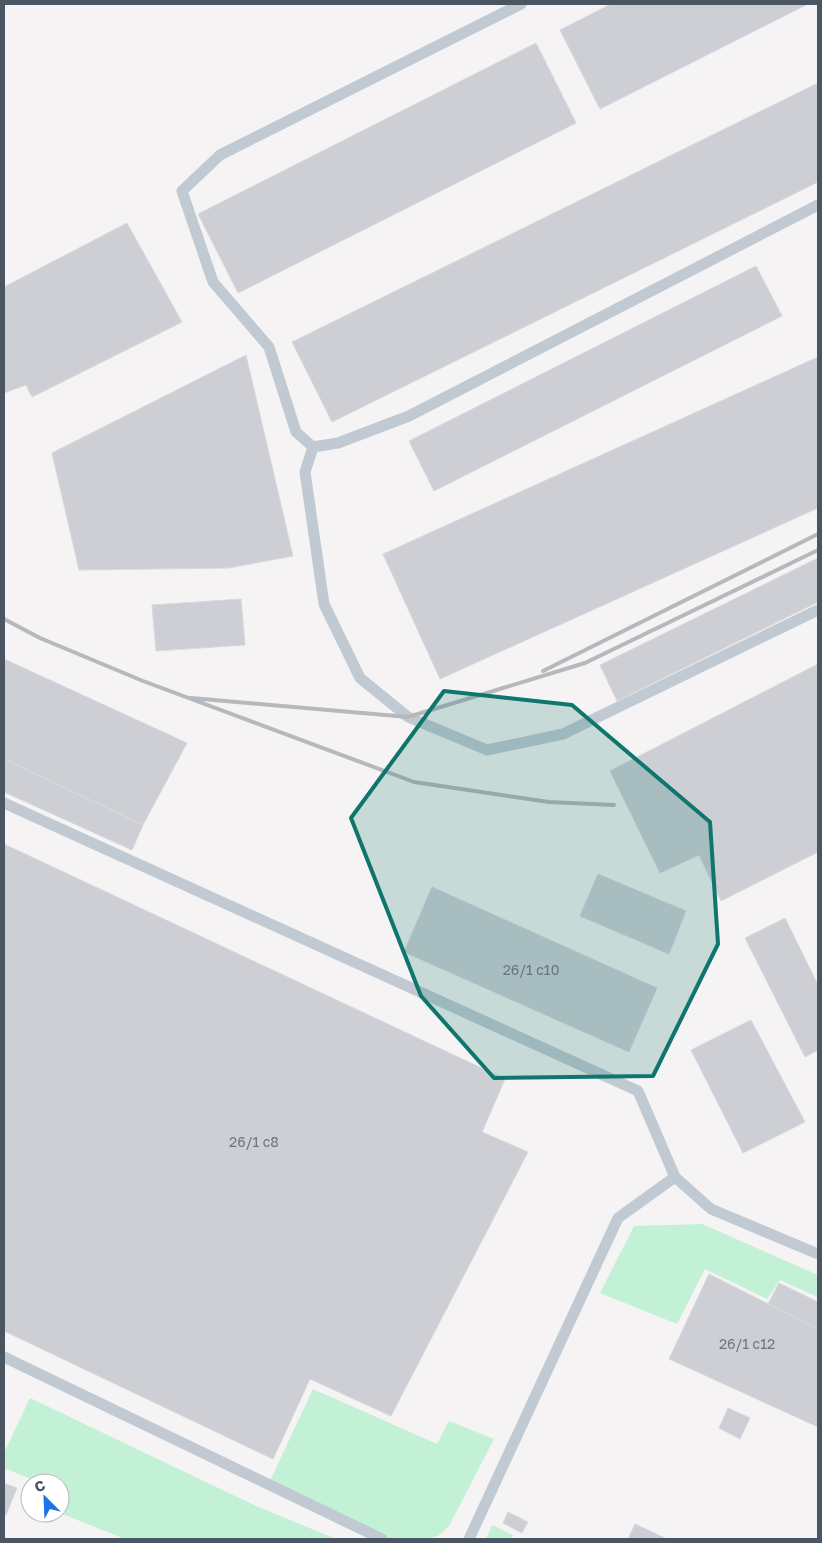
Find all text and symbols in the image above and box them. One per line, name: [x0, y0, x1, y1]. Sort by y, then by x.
house number: 26/1 с10: [503, 961, 559, 978]
house number: 26/1 с8: [229, 1133, 279, 1150]
house number: 26/1 с12: [719, 1335, 775, 1352]
north arrow: [20, 1473, 70, 1523]
text: С: [32, 1476, 48, 1495]

